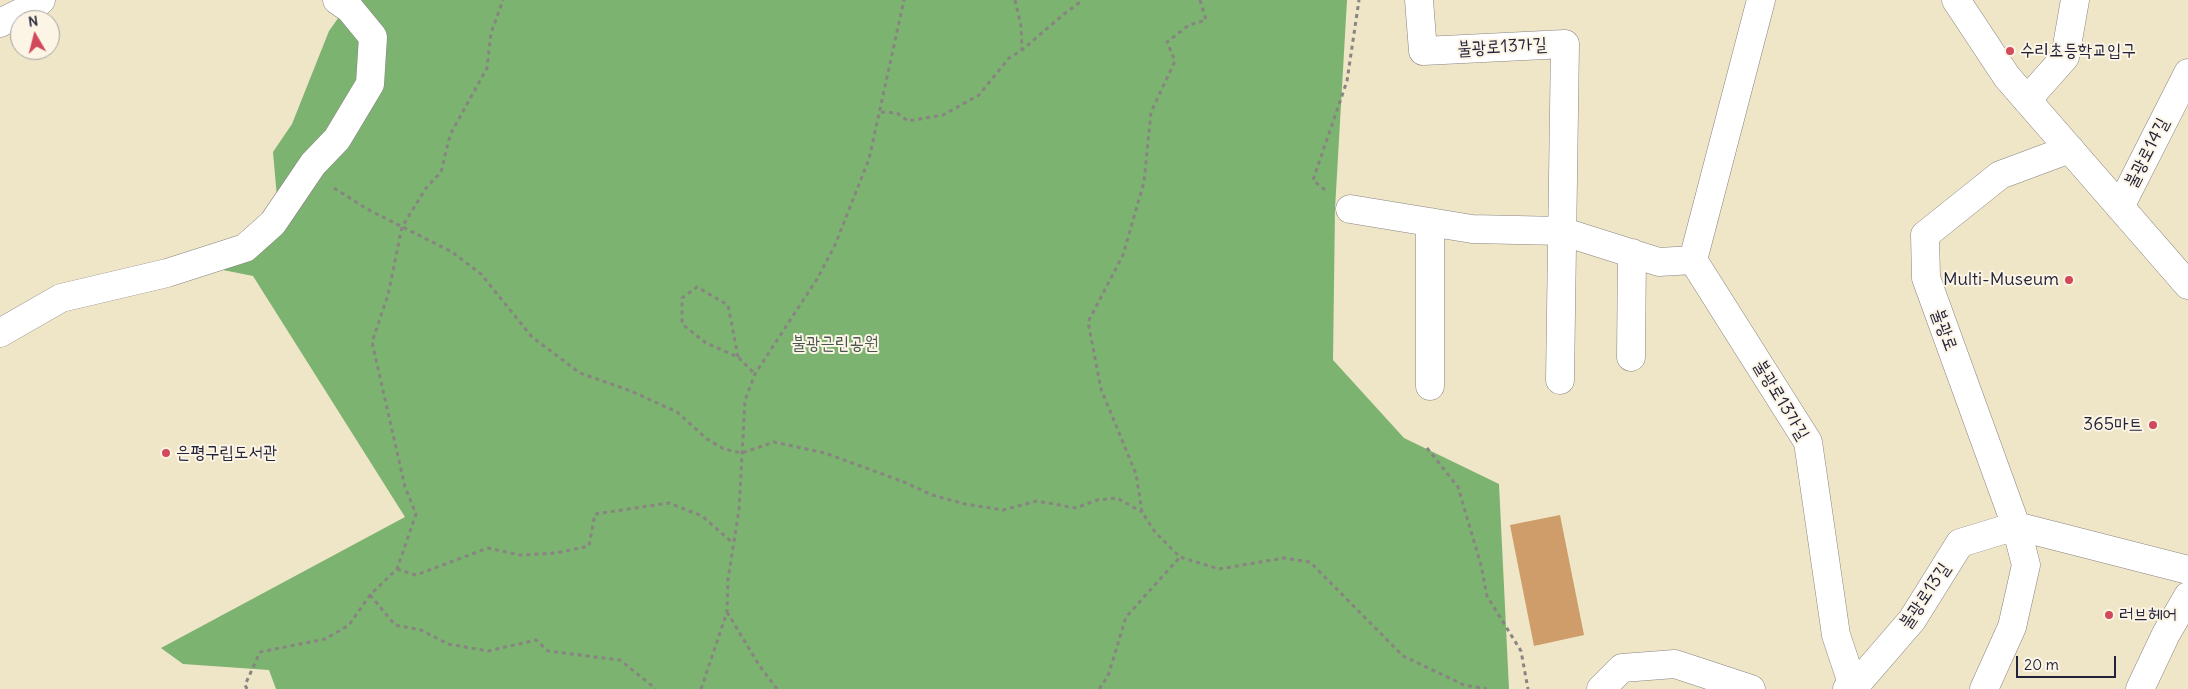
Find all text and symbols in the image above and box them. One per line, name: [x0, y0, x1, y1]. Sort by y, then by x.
north arrow: [10, 10, 60, 60]
text: N: [27, 12, 39, 31]
street label: 불광로13가길: [1457, 34, 1547, 60]
place label: 수리초등학교입구: [2020, 40, 2136, 62]
marker: 수리초등학교입구: [2004, 45, 2016, 57]
street label: 불광로14길: [2120, 114, 2174, 192]
place label: Multi-Museum: [1943, 269, 2059, 291]
marker: Multi-Museum: [2063, 274, 2075, 286]
street label: 불광로: [1926, 306, 1962, 354]
park label: 불광근린공원: [792, 333, 878, 355]
street label: 불광로13가길: [1749, 356, 1813, 444]
place label: 365마트: [2083, 414, 2143, 436]
marker: 365마트: [2147, 419, 2159, 431]
place label: 은평구립도서관: [176, 442, 277, 464]
marker: 은평구립도서관: [160, 447, 172, 459]
street label: 불광로13길: [1895, 559, 1955, 633]
place label: 러브헤어: [2119, 604, 2177, 626]
marker: 러브헤어: [2103, 609, 2115, 621]
scale bar: [2018, 646, 2118, 678]
text: 20 m: [2024, 655, 2059, 674]

